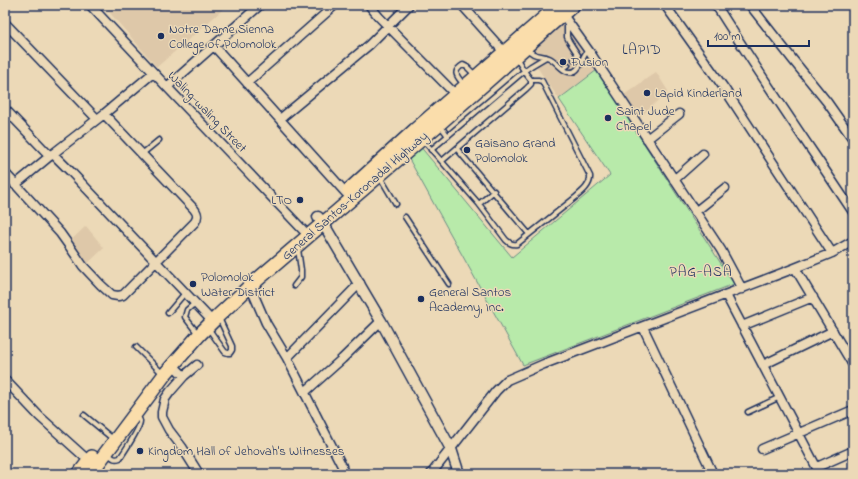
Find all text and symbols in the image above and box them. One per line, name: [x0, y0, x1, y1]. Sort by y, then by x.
place label: Notre Dame Sienna College of Polomolok: [169, 20, 277, 55]
scale bar: [708, 22, 809, 48]
text: 100 m: [714, 28, 741, 46]
marker: Notre Dame Sienna College of Polomolok: [156, 31, 166, 41]
district label: LAPID: [622, 40, 662, 61]
place label: Fusion: [570, 53, 608, 72]
marker: Fusion: [558, 57, 568, 67]
street label: Waling-waling Street: [162, 67, 251, 158]
place label: Lapid Kinderland: [655, 84, 743, 103]
marker: Lapid Kinderland: [642, 88, 652, 98]
place label: Saint Jude Chapel: [616, 102, 675, 136]
marker: Saint Jude Chapel: [603, 113, 613, 123]
street label: General Santos-Koronadal Highway: [278, 127, 433, 266]
place label: Gaisano Grand Polomolok: [475, 134, 556, 168]
marker: Gaisano Grand Polomolok: [462, 145, 472, 155]
place label: LTO: [271, 191, 292, 210]
marker: LTO: [295, 195, 305, 205]
district label: PAG-ASA: [669, 262, 733, 283]
place label: Polomolok Water District: [201, 268, 276, 302]
marker: Polomolok Water District: [188, 279, 198, 289]
place label: General Santos Academy, Inc.: [429, 283, 512, 318]
marker: General Santos Academy, Inc.: [416, 294, 426, 304]
place label: Kingdom Hall of Jehovah's Witnesses: [148, 442, 345, 462]
marker: Kingdom Hall of Jehovah's Witnesses: [135, 446, 145, 456]

